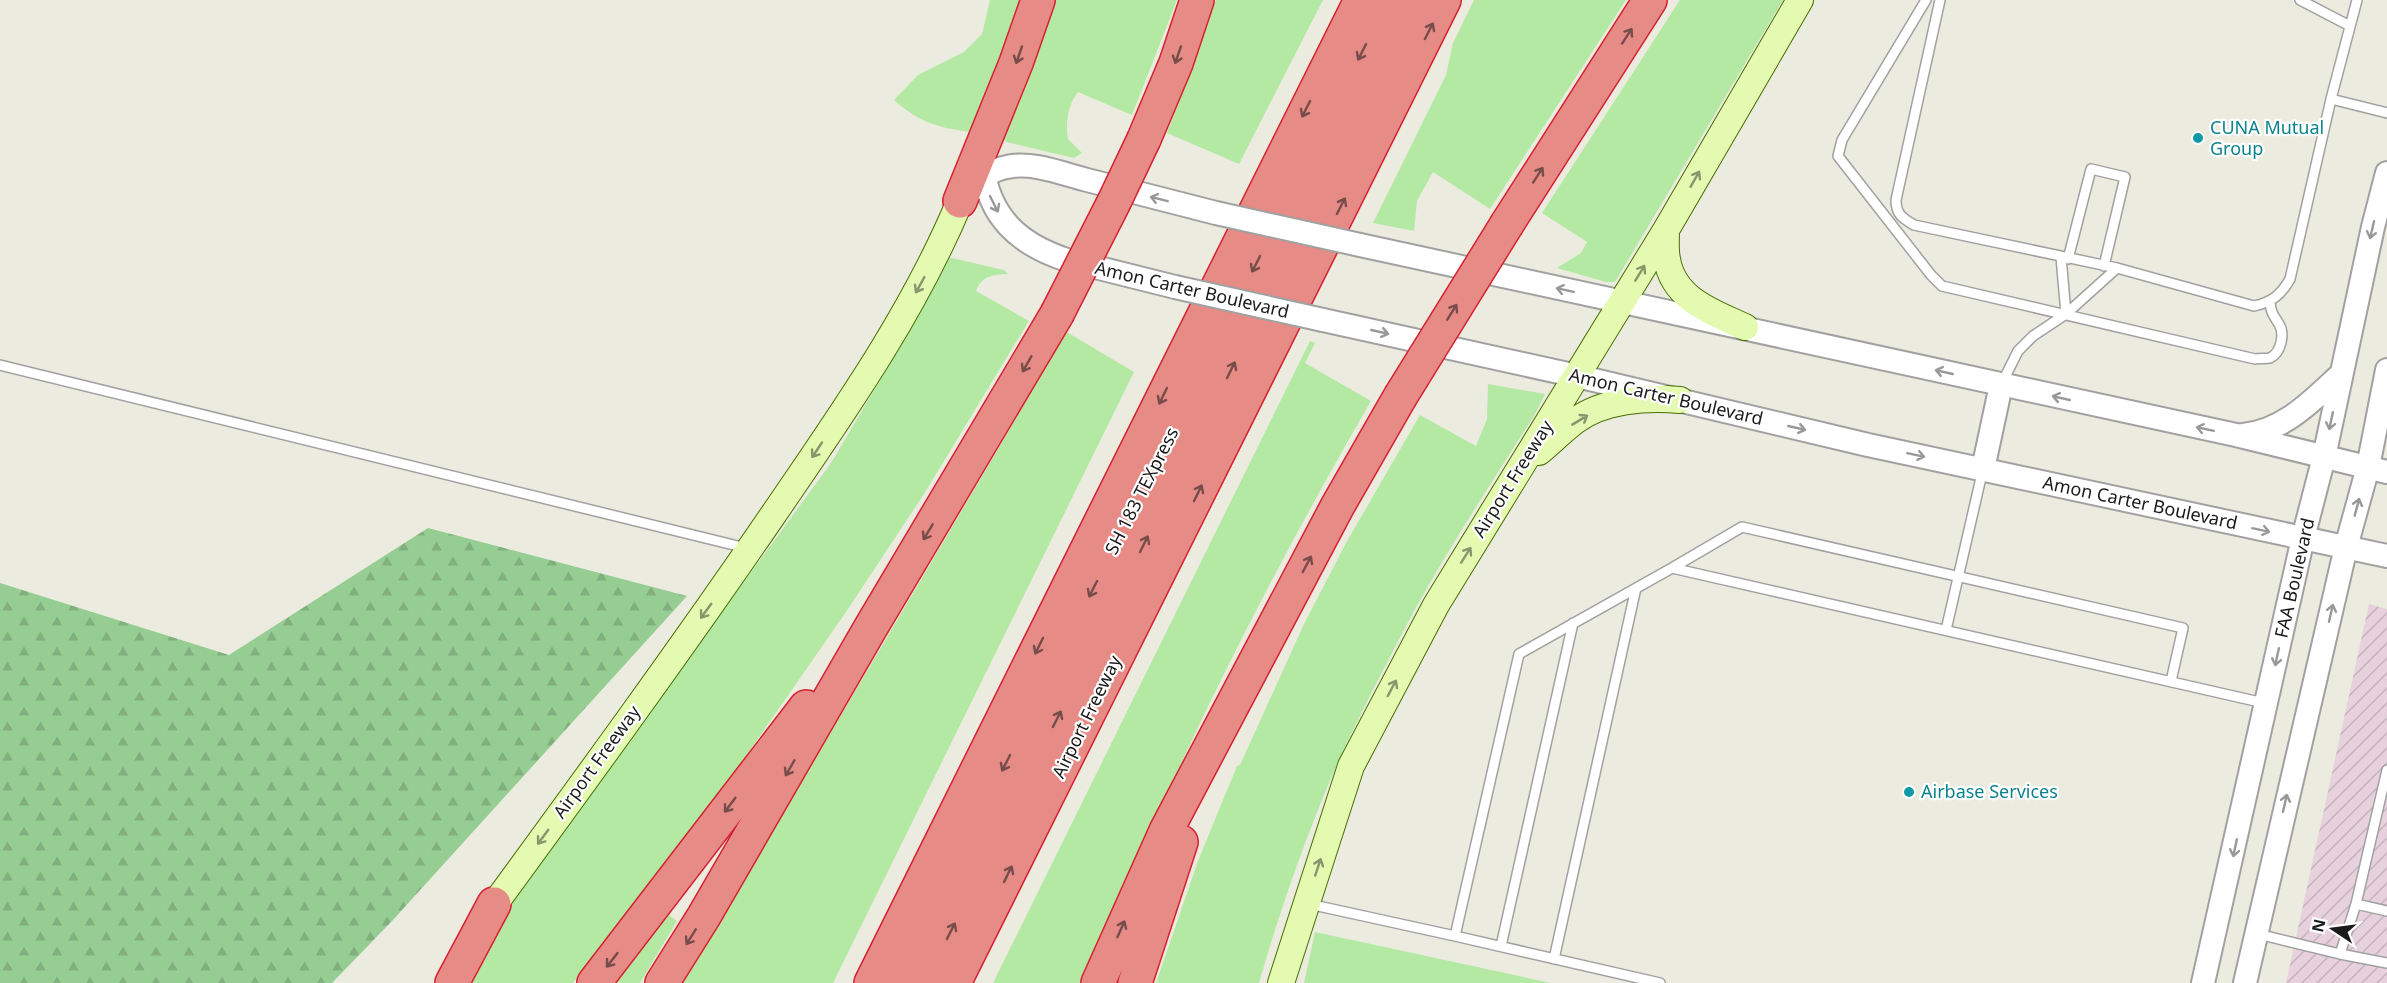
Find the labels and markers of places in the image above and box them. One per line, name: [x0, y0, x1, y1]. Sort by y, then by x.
place label: CUNA Mutual Group: [2210, 115, 2324, 160]
marker: CUNA Mutual Group: [2191, 131, 2205, 145]
place label: Airbase Services: [1921, 779, 2058, 803]
marker: Airbase Services: [1902, 785, 1916, 799]

